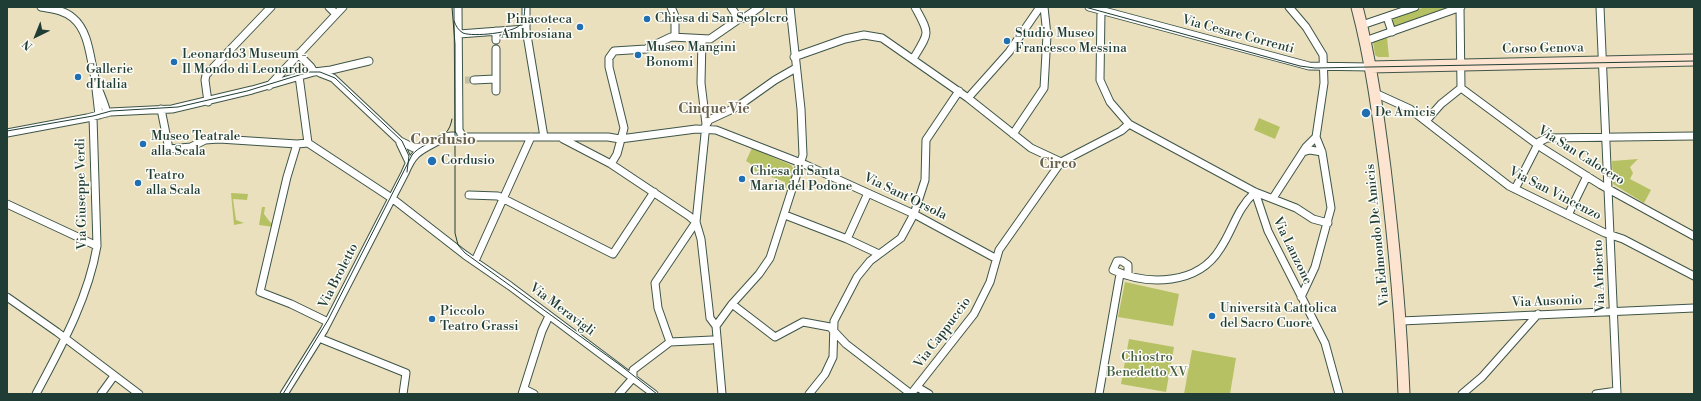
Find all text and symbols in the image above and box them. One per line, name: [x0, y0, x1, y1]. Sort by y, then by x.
place label: Chiesa di San Sepolcro: [655, 11, 788, 27]
place label: Pinacoteca Ambrosiana: [501, 12, 572, 43]
street label: Via Cesare Correnti: [1180, 13, 1296, 57]
marker: Chiesa di San Sepolcro: [642, 14, 652, 24]
north arrow: [16, 16, 56, 56]
marker: Pinacoteca Ambrosiana: [575, 22, 585, 32]
place label: Studio Museo Francesco Messina: [1015, 26, 1127, 57]
marker: Studio Museo Francesco Messina: [1002, 36, 1012, 46]
text: N: [20, 37, 36, 53]
place label: Museo Mangini Bonomi: [646, 40, 736, 71]
street label: Corso Genova: [1502, 40, 1584, 58]
place label: Leonardo3 Museum - Il Mondo di Leonardo: [182, 47, 309, 78]
marker: Museo Mangini Bonomi: [633, 50, 643, 60]
marker: Leonardo3 Museum - Il Mondo di Leonardo: [169, 57, 179, 67]
place label: Gallerie d'Italia: [86, 62, 133, 93]
marker: Gallerie d'Italia: [73, 72, 83, 82]
district label: Cinque Vie: [678, 102, 750, 118]
place label: De Amicis: [1375, 105, 1435, 121]
marker: De Amicis: [1360, 107, 1372, 119]
street label: Via San Calocero: [1535, 123, 1627, 189]
place label: Museo Teatrale alla Scala: [151, 129, 240, 160]
district label: Cordusio: [410, 131, 476, 149]
street label: Via Giuseppe Verdi: [73, 138, 91, 250]
marker: Museo Teatrale alla Scala: [138, 139, 148, 149]
place label: Cordusio: [441, 153, 495, 169]
marker: Cordusio: [426, 155, 438, 167]
district label: Circo: [1040, 157, 1076, 173]
street label: Via Edmondo De Amicis: [1363, 163, 1393, 307]
place label: Chiesa di Santa Maria del Podone: [750, 164, 852, 195]
street label: Via San Vincenzo: [1506, 164, 1604, 224]
place label: Teatro alla Scala: [146, 168, 201, 199]
street label: Via Sant'Orsola: [861, 170, 949, 224]
marker: Chiesa di Santa Maria del Podone: [737, 174, 747, 184]
marker: Teatro alla Scala: [133, 178, 143, 188]
street label: Via Lanzone: [1269, 215, 1315, 287]
street label: Via Ariberto: [1591, 239, 1609, 313]
street label: Via Broletto: [316, 241, 362, 311]
street label: Via Meravigli: [526, 280, 598, 340]
street label: Via Ausonio: [1511, 293, 1583, 311]
street label: Via Cappuccio: [911, 294, 975, 372]
place label: Università Cattolica del Sacro Cuore: [1220, 301, 1337, 332]
place label: Piccolo Teatro Grassi: [440, 304, 519, 335]
marker: Università Cattolica del Sacro Cuore: [1207, 311, 1217, 321]
marker: Piccolo Teatro Grassi: [427, 314, 437, 324]
park label: Chiostro Benedetto XV: [1106, 350, 1188, 381]

